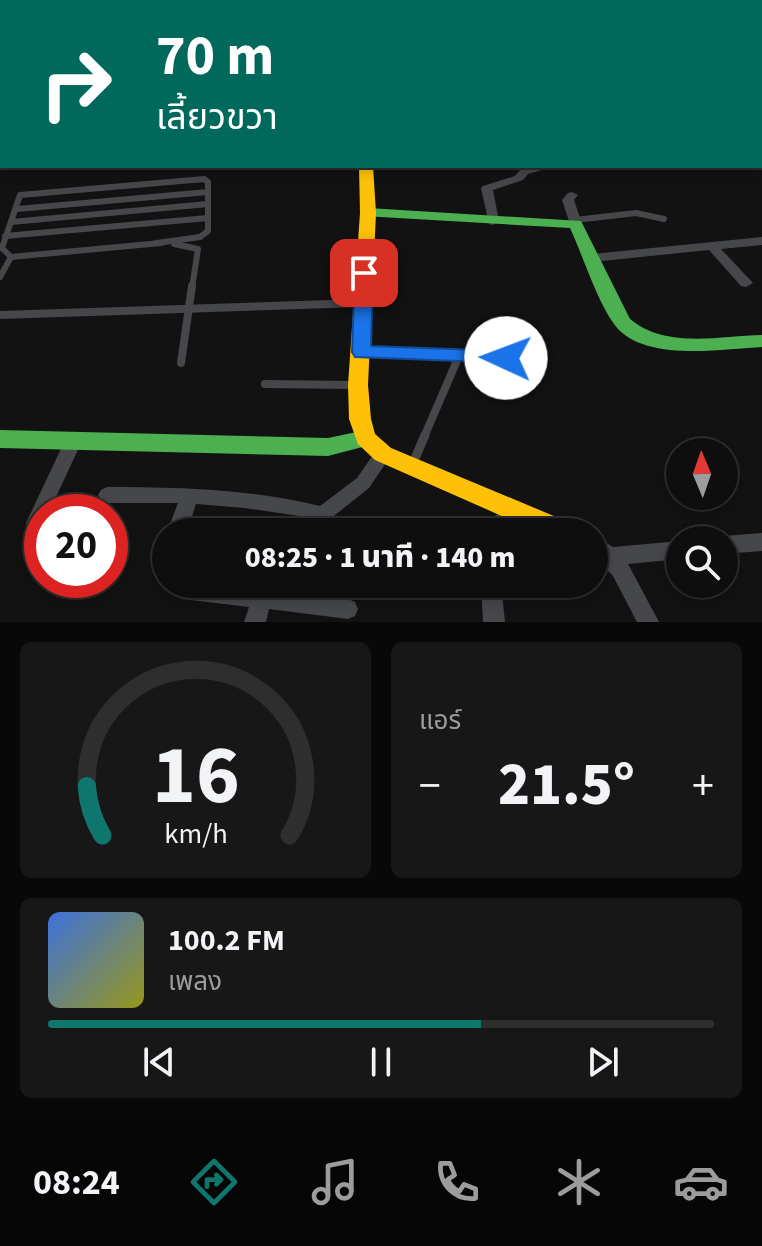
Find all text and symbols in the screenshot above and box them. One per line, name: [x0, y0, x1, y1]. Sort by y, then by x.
text: 70 m: [156, 17, 274, 96]
icon: right: [24, 32, 128, 136]
text: เลี้ยวขวา: [156, 92, 278, 143]
pin: [330, 239, 398, 307]
icon: arrive: [342, 251, 386, 295]
position arrow: [464, 316, 548, 400]
north arrow: [666, 438, 738, 510]
map controls: [666, 438, 738, 598]
speed limit sign: 20: [24, 494, 128, 598]
button: search: [666, 526, 738, 598]
text: 08:25 · 1 นาที · 140 m: [245, 536, 515, 579]
text: แอร์: [419, 702, 461, 739]
text: 16: [152, 717, 239, 835]
text: 21.5°: [498, 743, 635, 828]
text: −: [419, 755, 441, 818]
text: +: [692, 755, 714, 818]
text: km/h: [164, 814, 227, 854]
text: 100.2 FM: [168, 919, 285, 962]
text: เพลง: [168, 963, 222, 1000]
icon: previous: [137, 1040, 181, 1084]
icon: pause: [359, 1040, 403, 1084]
icon: next: [581, 1040, 625, 1084]
icon: directions: [186, 1154, 242, 1210]
icon: music: [307, 1154, 363, 1210]
icon: phone: [429, 1154, 485, 1210]
icon: climate: [551, 1154, 607, 1210]
icon: car: [673, 1154, 729, 1210]
text: 08:24: [33, 1157, 120, 1208]

